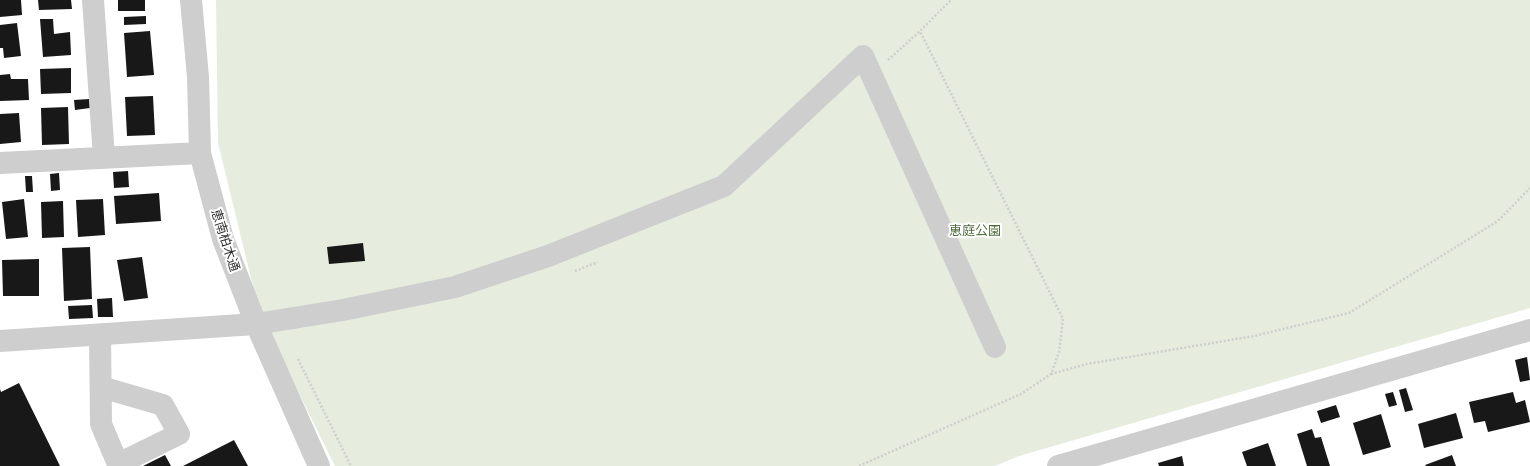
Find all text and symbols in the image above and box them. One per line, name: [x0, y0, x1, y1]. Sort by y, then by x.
street label: 恵南柏木通: [208, 207, 243, 273]
park label: 恵庭公園: [949, 223, 1001, 238]

